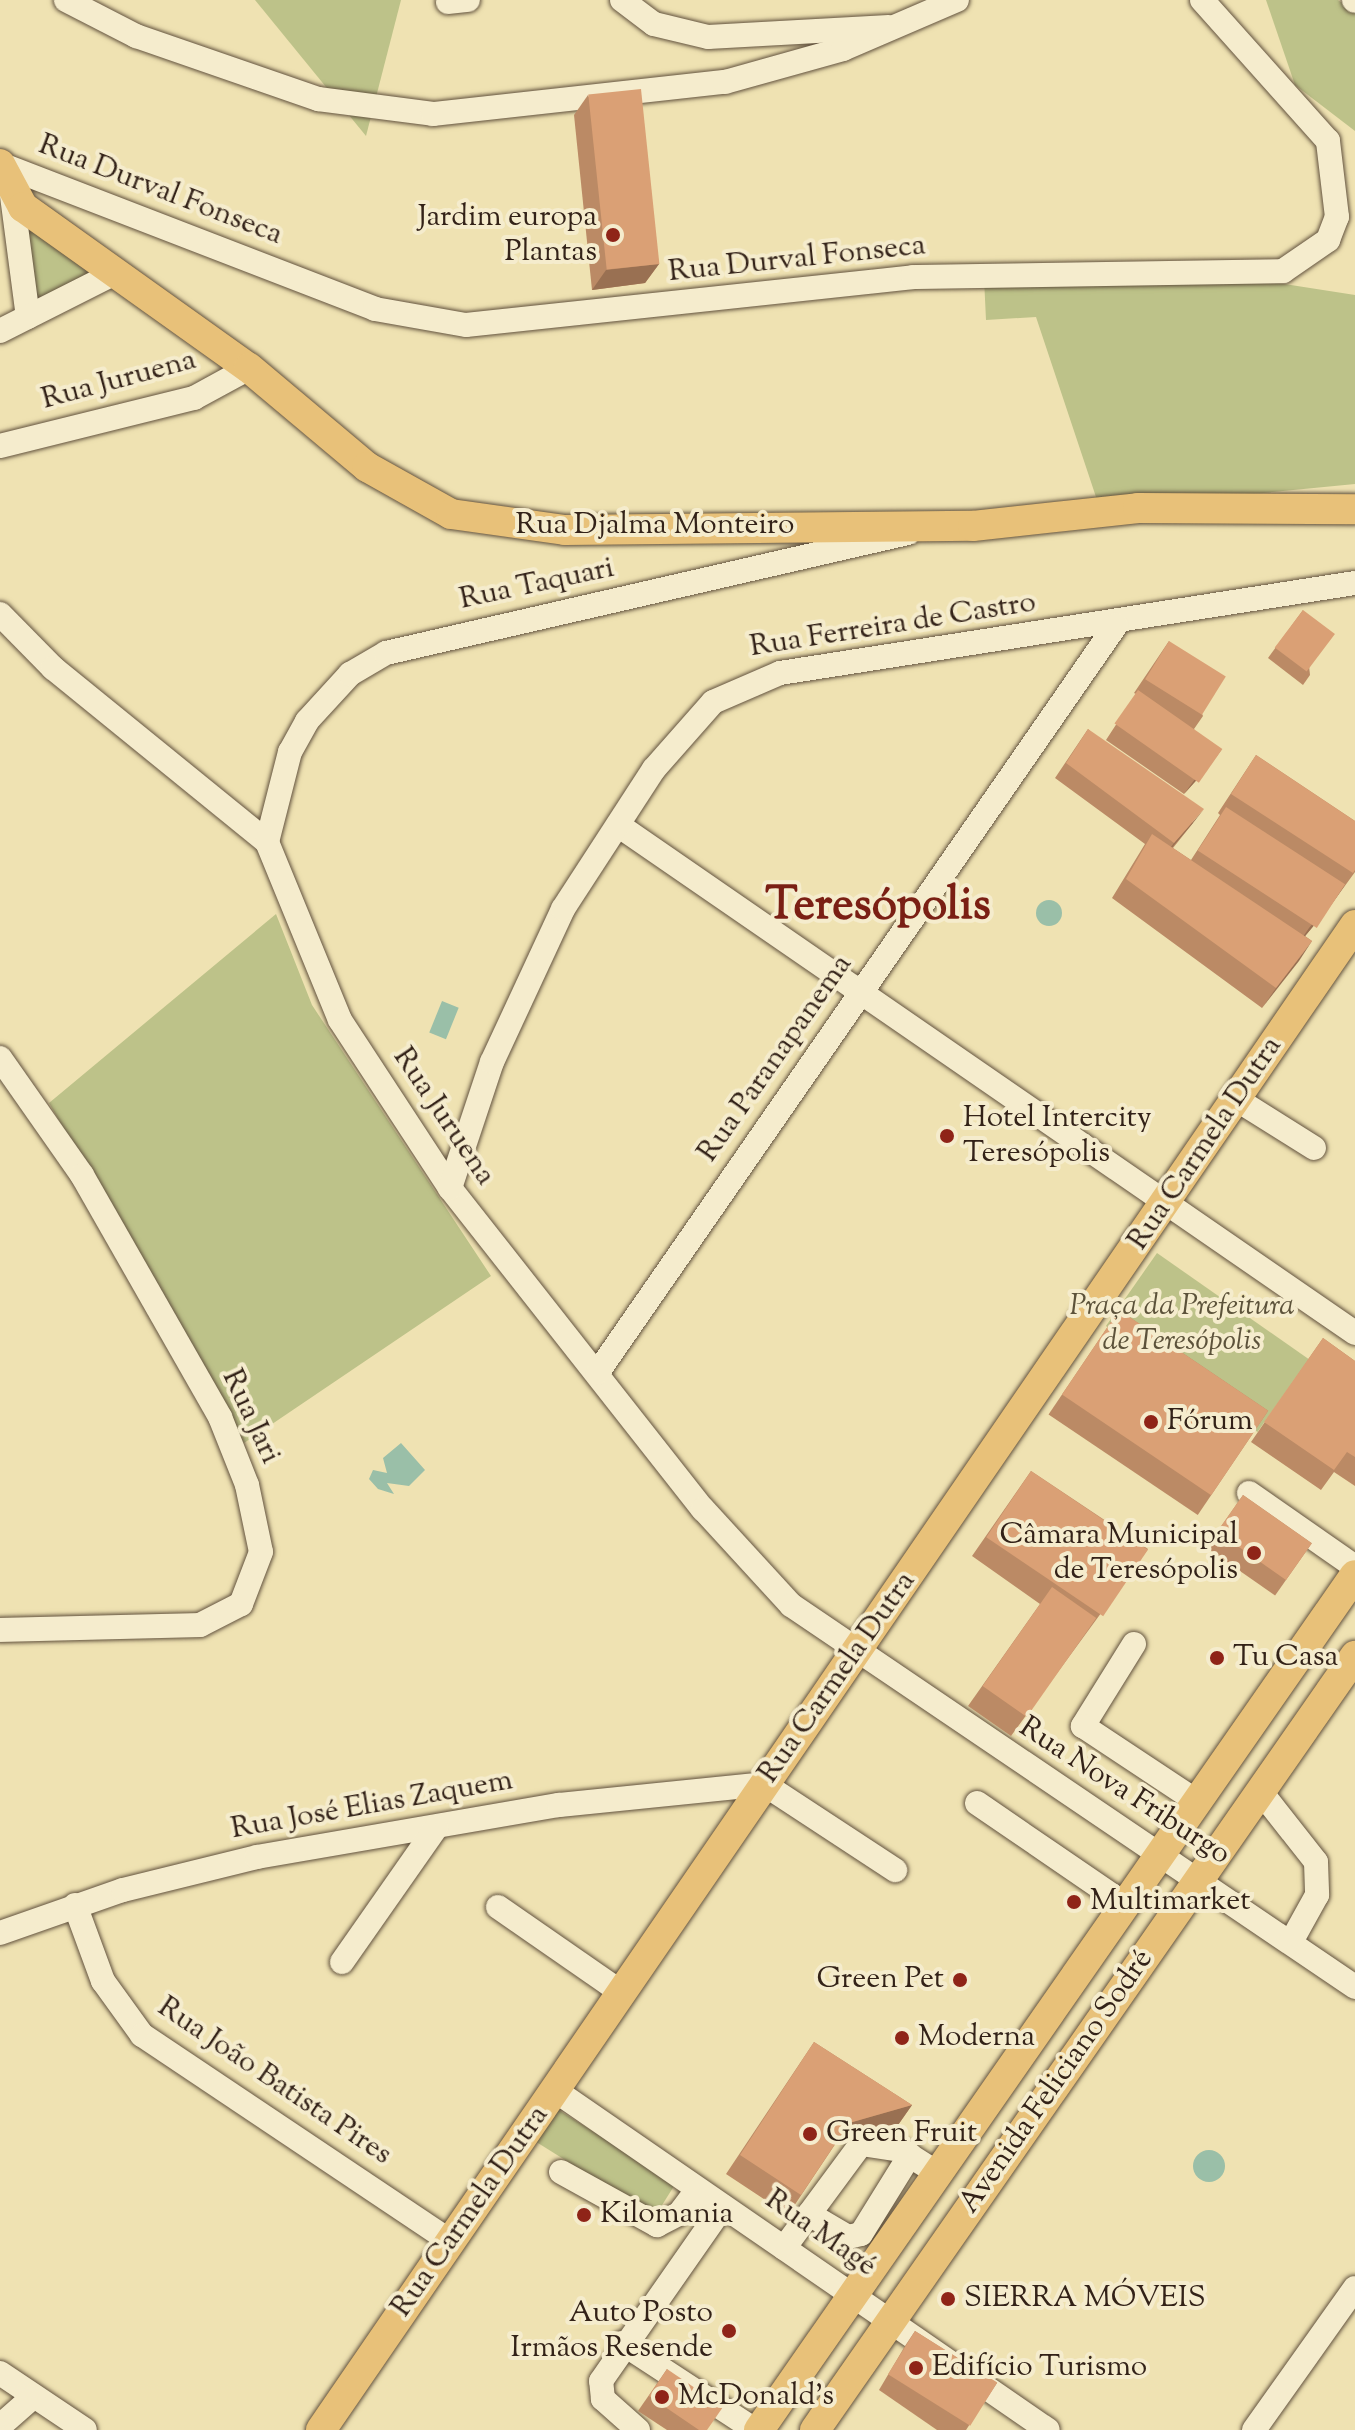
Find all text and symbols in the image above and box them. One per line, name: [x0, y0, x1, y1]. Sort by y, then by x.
street label: Rua Durval Fonseca: [33, 128, 287, 254]
place label: Jardim europa Plantas: [418, 200, 597, 270]
marker: Jardim europa Plantas: [604, 226, 622, 244]
street label: Rua Durval Fonseca: [667, 229, 927, 291]
street label: Rua Juruena: [38, 343, 200, 419]
street label: Rua Djalma Monteiro: [516, 508, 794, 544]
street label: Rua Taquari: [456, 551, 618, 619]
street label: Rua Ferreira de Castro: [747, 586, 1039, 666]
district label: Teresópolis: [765, 879, 991, 935]
street label: Rua Paranapanema: [691, 948, 861, 1170]
street label: Rua Carmela Dutra: [1121, 1030, 1291, 1258]
street label: Rua Juruena: [384, 1041, 502, 1193]
place label: Hotel Intercity Teresópolis: [963, 1101, 1152, 1172]
marker: Hotel Intercity Teresópolis: [938, 1127, 956, 1145]
park label: Praça da Prefeitura de Teresópolis: [1070, 1289, 1294, 1360]
street label: Rua Jari: [213, 1364, 287, 1470]
place label: Fórum: [1167, 1404, 1253, 1440]
marker: Fórum: [1142, 1413, 1160, 1431]
place label: Câmara Municipal de Teresópolis: [999, 1518, 1238, 1588]
marker: Câmara Municipal de Teresópolis: [1245, 1544, 1263, 1562]
street label: Rua Carmela Dutra: [752, 1565, 924, 1791]
place label: Tu Casa: [1233, 1640, 1338, 1676]
marker: Tu Casa: [1208, 1649, 1226, 1667]
street label: Rua Nova Friburgo: [1012, 1710, 1236, 1874]
street label: Rua José Elias Zaquem: [228, 1764, 516, 1848]
place label: Multimarket: [1090, 1884, 1250, 1920]
marker: Multimarket: [1065, 1893, 1083, 1911]
street label: Avenida Feliciano Sodré: [952, 1943, 1162, 2221]
place label: Green Pet: [816, 1962, 944, 1998]
marker: Green Pet: [951, 1971, 969, 1989]
street label: Rua João Batista Pires: [150, 1990, 398, 2174]
place label: Moderna: [918, 2020, 1035, 2056]
marker: Moderna: [893, 2029, 911, 2047]
street label: Rua Carmela Dutra: [385, 2099, 557, 2325]
place label: Green Fruit: [826, 2116, 977, 2152]
marker: Green Fruit: [801, 2125, 819, 2143]
street label: Rua Magé: [757, 2183, 883, 2285]
place label: Kilomania: [600, 2197, 733, 2233]
marker: Kilomania: [575, 2206, 593, 2224]
place label: SIERRA MÓVEIS: [964, 2281, 1206, 2317]
marker: SIERRA MÓVEIS: [939, 2290, 957, 2308]
place label: Auto Posto Irmãos Resende: [511, 2296, 713, 2366]
marker: Auto Posto Irmãos Resende: [720, 2322, 738, 2340]
place label: Edifício Turismo: [932, 2350, 1147, 2386]
marker: Edifício Turismo: [907, 2359, 925, 2377]
place label: McDonald's: [678, 2379, 834, 2415]
marker: McDonald's: [653, 2388, 671, 2406]

